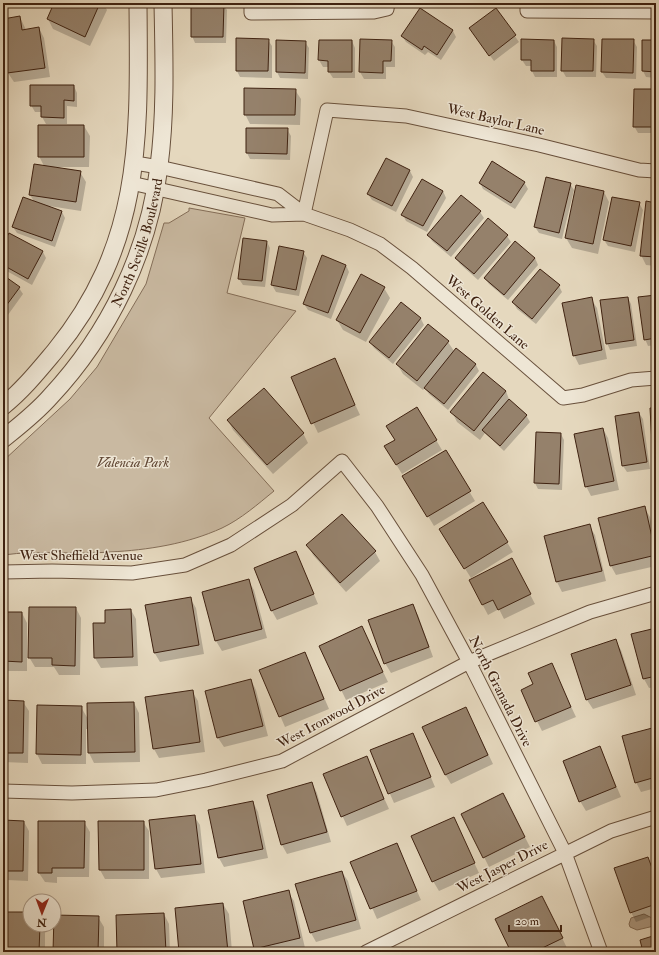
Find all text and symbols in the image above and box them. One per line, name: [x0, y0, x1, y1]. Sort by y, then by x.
street label: West Baylor Lane: [444, 100, 546, 140]
street label: North Seville Boulevard: [108, 177, 166, 310]
street label: West Golden Lane: [442, 271, 533, 353]
park label: Valencia Park: [97, 454, 170, 471]
street label: West Sheffield Avenue: [18, 547, 143, 564]
street label: North Granada Drive: [465, 633, 536, 750]
street label: West Ironwood Drive: [274, 681, 388, 753]
street label: West Jasper Drive: [453, 836, 551, 898]
north arrow: [22, 893, 62, 933]
scale bar: [509, 907, 561, 933]
text: 20 m: [515, 914, 540, 929]
text: N: [36, 916, 48, 929]

